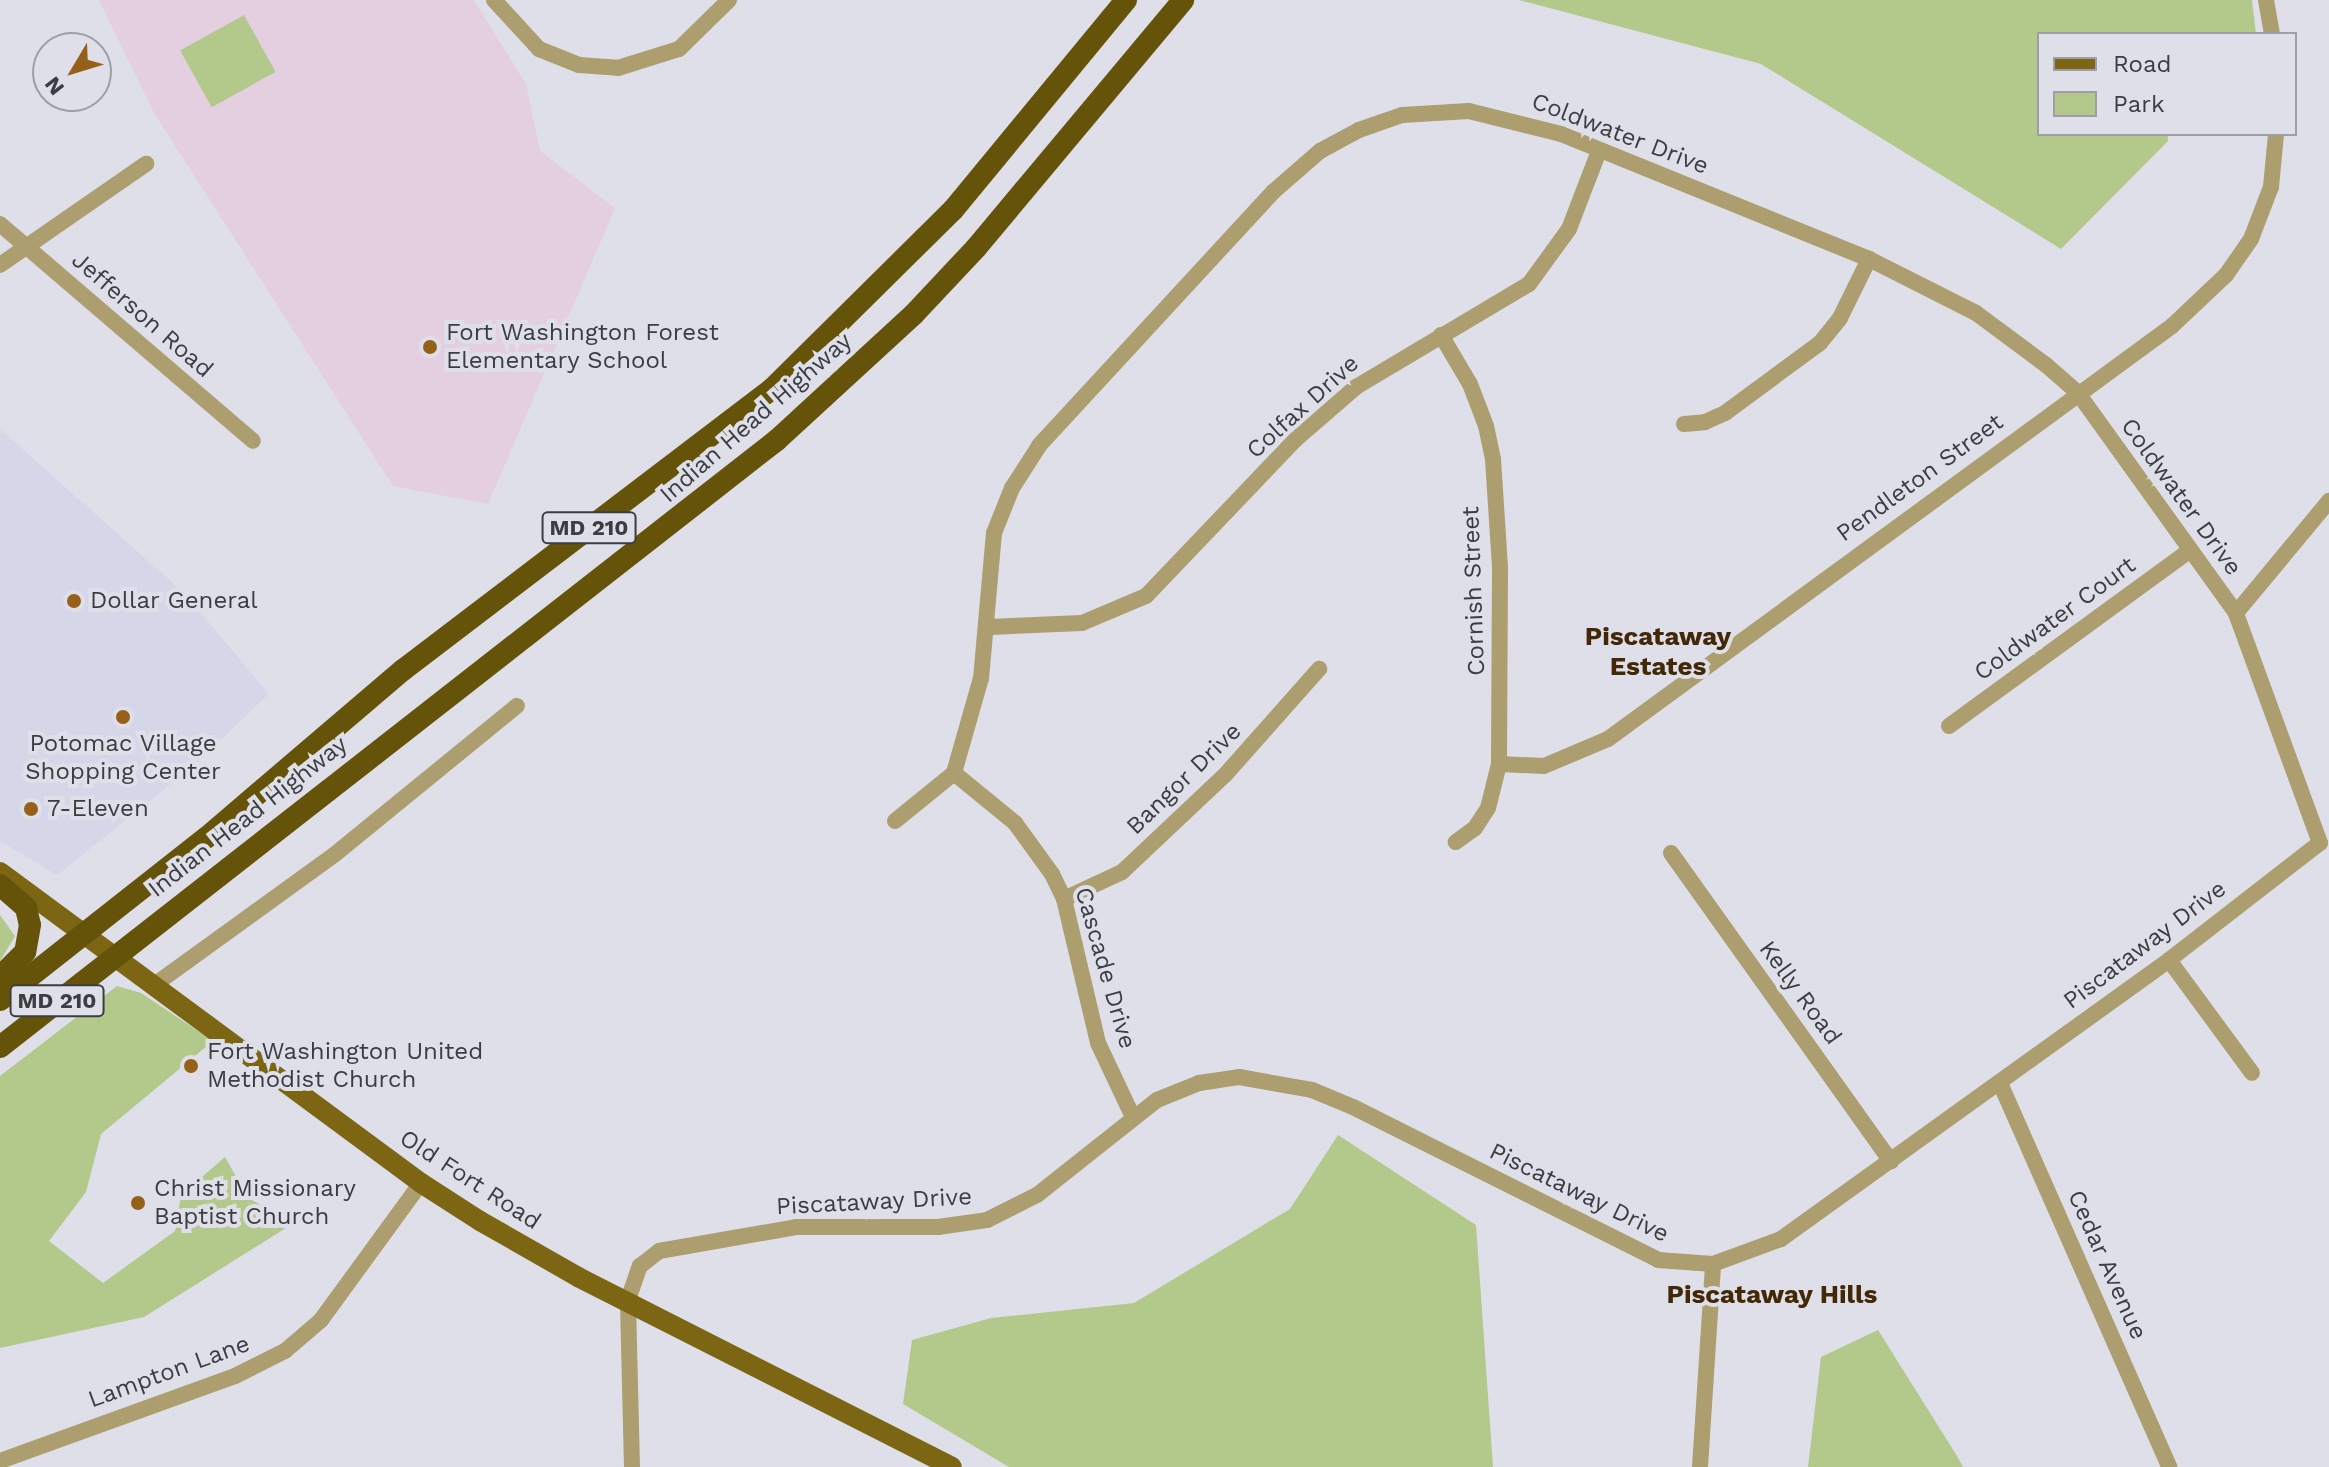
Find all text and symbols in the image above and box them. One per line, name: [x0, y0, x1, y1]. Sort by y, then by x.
north arrow: [32, 32, 112, 112]
legend: [2037, 32, 2297, 136]
text: Road: [2113, 50, 2172, 78]
text: N: [39, 72, 69, 100]
street label: Coldwater Drive: [1527, 87, 1713, 181]
text: Park: [2113, 90, 2165, 118]
street label: Jefferson Road: [66, 246, 218, 384]
place label: Fort Washington Forest Elementary School: [446, 319, 719, 375]
street label: Indian Head Highway: [654, 327, 858, 509]
marker: Fort Washington Forest Elementary School: [421, 338, 439, 356]
street label: Colfax Drive: [1241, 349, 1365, 465]
street label: Pendleton Street: [1831, 408, 2009, 548]
street label: Coldwater Drive: [2114, 413, 2248, 581]
street label: Cornish Street: [1457, 506, 1491, 676]
road number: MD 210: [541, 510, 637, 546]
street label: Coldwater Court: [1969, 551, 2141, 687]
place label: Dollar General: [90, 587, 258, 615]
marker: Dollar General: [65, 592, 83, 610]
district label: Piscataway Estates: [1585, 621, 1731, 682]
marker: Potomac Village Shopping Center: [114, 708, 132, 726]
street label: Bangor Drive: [1120, 717, 1248, 841]
place label: Potomac Village Shopping Center: [25, 730, 221, 786]
street label: Indian Head Highway: [143, 730, 353, 904]
place label: 7-Eleven: [47, 795, 149, 823]
marker: 7-Eleven: [22, 800, 40, 818]
street label: Piscataway Drive: [2058, 874, 2232, 1016]
street label: Cascade Drive: [1068, 884, 1142, 1052]
street label: Kelly Road: [1753, 935, 1847, 1051]
road number: MD 210: [9, 983, 105, 1019]
place label: Fort Washington United Methodist Church: [207, 1038, 484, 1094]
marker: Fort Washington United Methodist Church: [182, 1057, 200, 1075]
street label: Old Fort Road: [394, 1124, 546, 1236]
street label: Piscataway Drive: [1484, 1137, 1674, 1249]
place label: Christ Missionary Baptist Church: [154, 1175, 356, 1231]
street label: Piscataway Drive: [775, 1182, 973, 1222]
street label: Cedar Avenue: [2061, 1185, 2153, 1345]
marker: Christ Missionary Baptist Church: [129, 1194, 147, 1212]
district label: Piscataway Hills: [1666, 1279, 1878, 1311]
street label: Lampton Lane: [84, 1329, 254, 1415]

